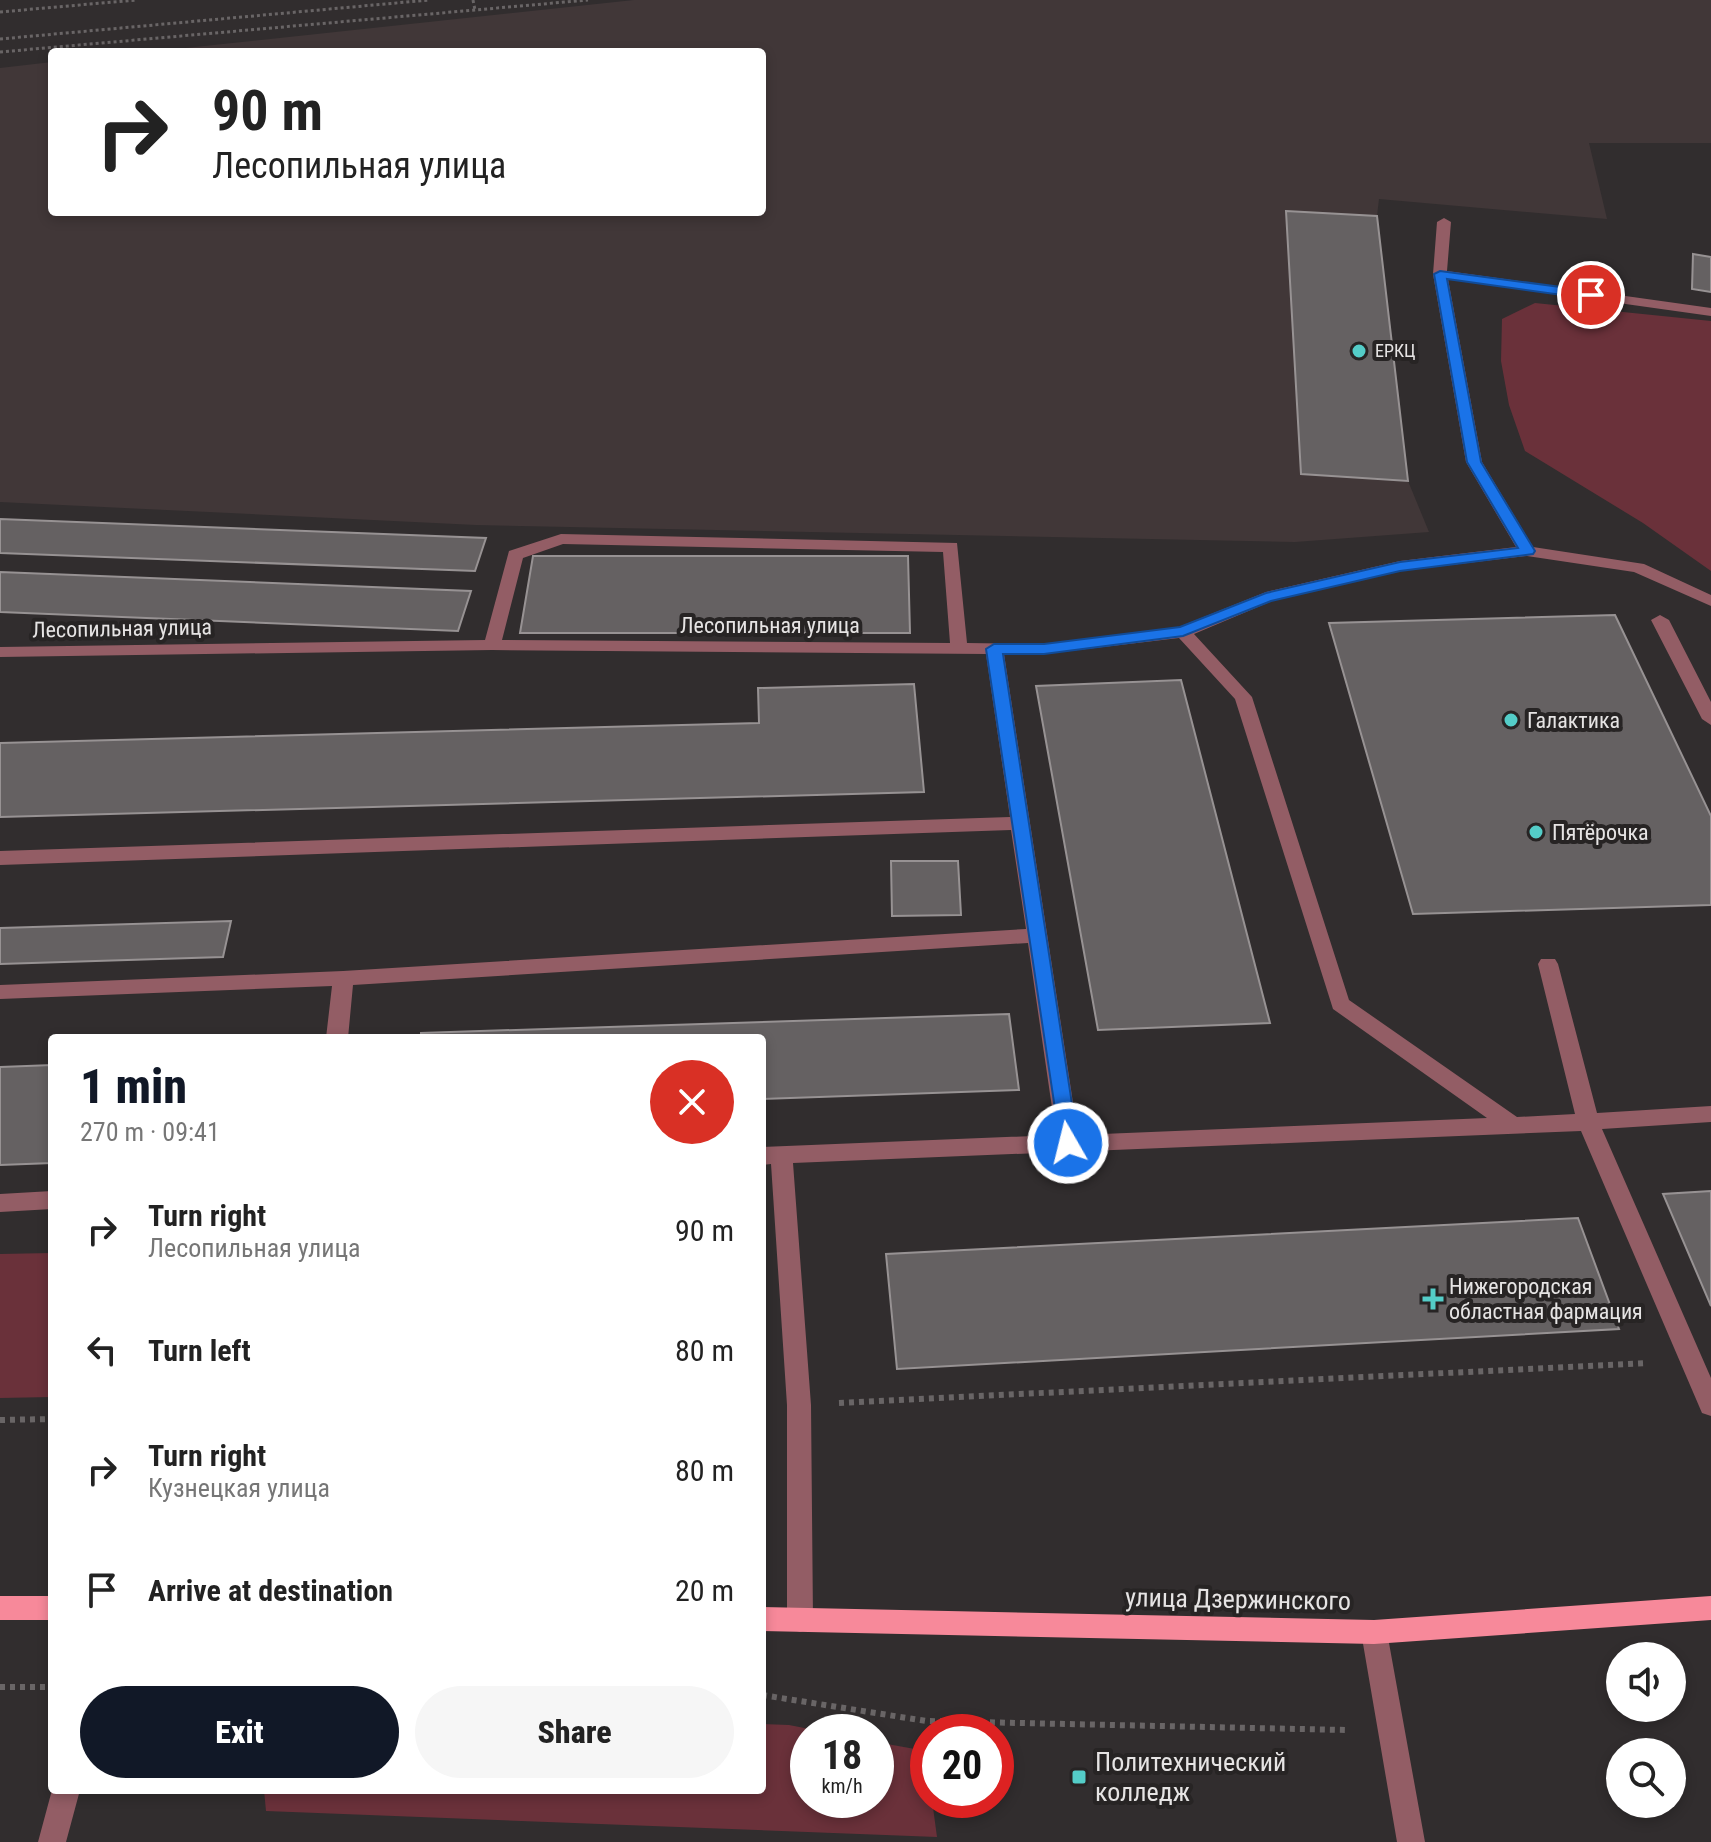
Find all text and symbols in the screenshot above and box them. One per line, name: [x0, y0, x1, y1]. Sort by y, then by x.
text: 90 m: [212, 78, 323, 144]
icon: right: [80, 80, 184, 184]
text: Лесопильная улица: [212, 145, 506, 187]
pin: [1557, 261, 1625, 329]
icon: arrive: [1569, 273, 1613, 317]
place label: ЕРКЦ: [1375, 340, 1416, 361]
marker: ЕРКЦ: [1350, 342, 1368, 360]
street label: Лесопильная улица: [680, 613, 860, 638]
street label: Лесопильная улица: [32, 614, 212, 643]
place label: Галактика: [1527, 708, 1620, 733]
marker: Галактика: [1502, 711, 1520, 729]
place label: Пятёрочка: [1552, 820, 1649, 845]
marker: Пятёрочка: [1527, 823, 1545, 841]
text: 1 min: [80, 1058, 187, 1115]
button: close: [650, 1060, 734, 1144]
position arrow: [1026, 1101, 1110, 1185]
text: 270 m · 09:41: [80, 1117, 220, 1147]
text: Turn right: [148, 1198, 266, 1233]
icon: right: [80, 1208, 124, 1252]
text: 90 m: [675, 1213, 734, 1248]
text: Лесопильная улица: [148, 1233, 361, 1263]
place label: Нижегородская областная фармация: [1449, 1274, 1643, 1324]
marker: Нижегородская областная фармация: [1424, 1290, 1442, 1308]
icon: left: [80, 1328, 124, 1372]
text: Turn left: [148, 1333, 251, 1368]
text: 80 m: [675, 1333, 734, 1368]
text: Turn right: [148, 1438, 266, 1473]
icon: right: [80, 1448, 124, 1492]
text: 80 m: [675, 1453, 734, 1488]
text: Кузнецкая улица: [148, 1473, 330, 1503]
icon: arrive: [80, 1568, 124, 1612]
text: Arrive at destination: [148, 1573, 393, 1608]
text: 20 m: [675, 1573, 734, 1608]
street label: улица Дзержинского: [1125, 1582, 1351, 1616]
map controls: [1606, 1642, 1686, 1818]
button: sound: [1606, 1642, 1686, 1722]
button: Exit: [80, 1686, 399, 1778]
button: Share: [415, 1686, 734, 1778]
speed limit sign: 20: [910, 1714, 1014, 1818]
text: 18: [822, 1732, 862, 1779]
button: search: [1606, 1738, 1686, 1818]
place label: Политехнический колледж: [1095, 1747, 1286, 1807]
marker: Политехнический колледж: [1070, 1768, 1088, 1786]
text: km/h: [821, 1774, 863, 1798]

